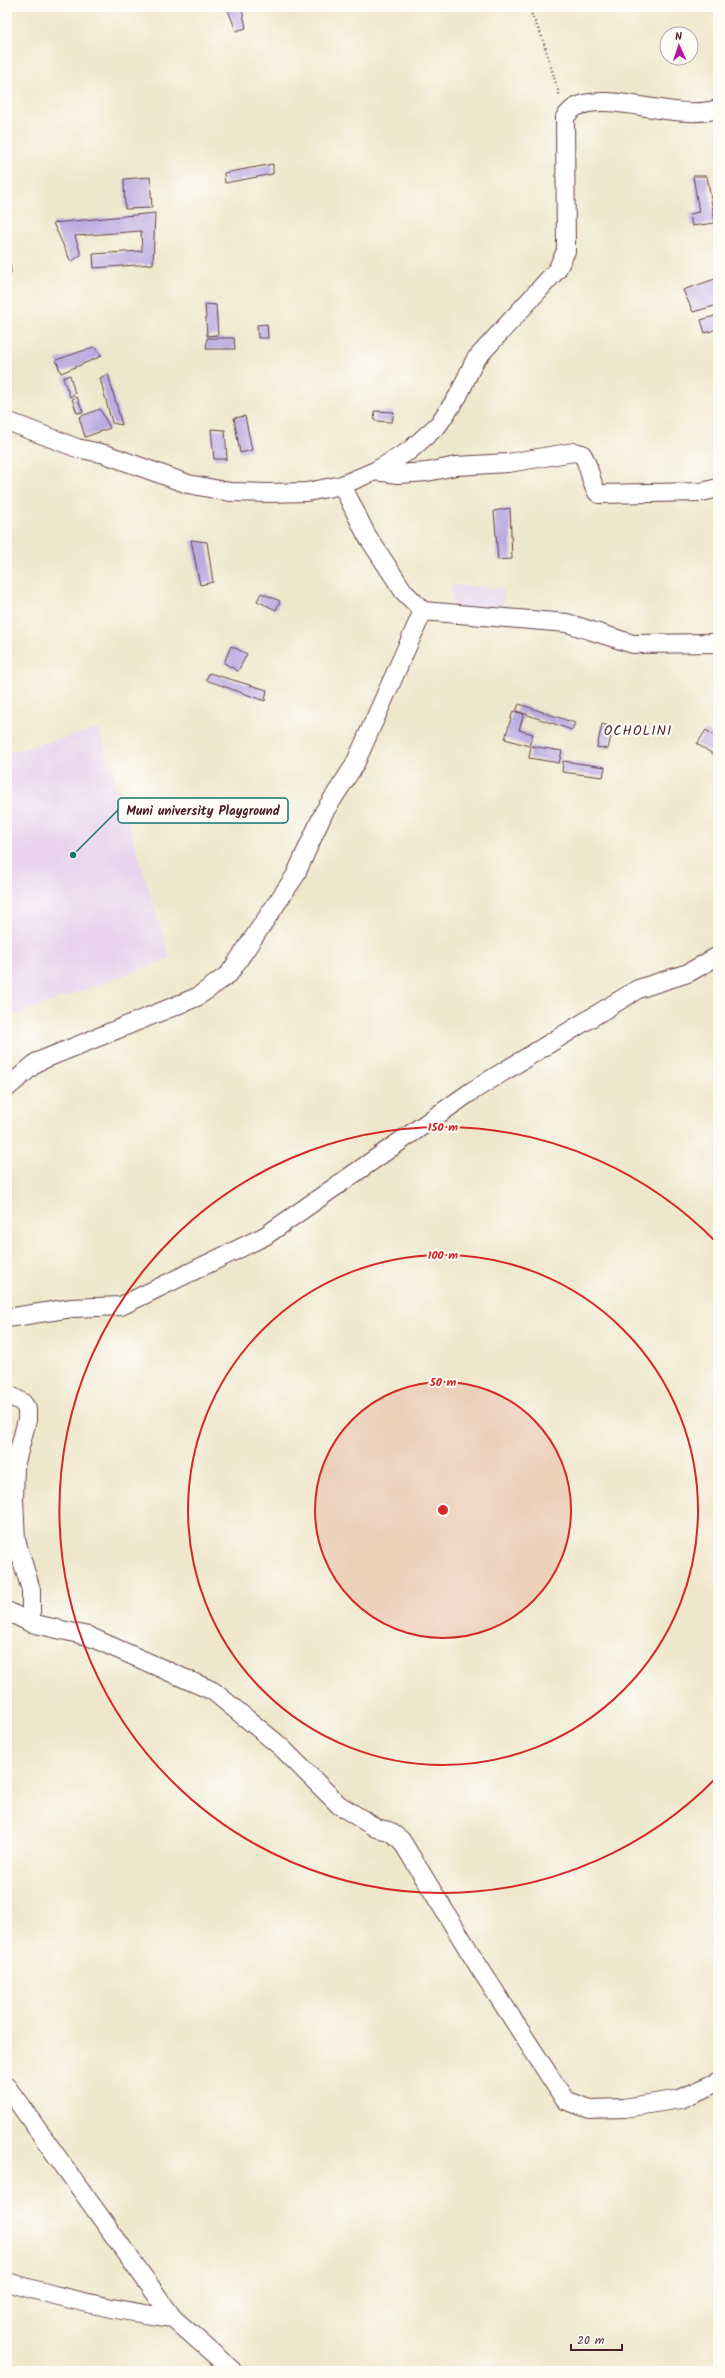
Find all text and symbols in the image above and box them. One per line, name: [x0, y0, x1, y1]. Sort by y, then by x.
north arrow: [659, 26, 699, 66]
text: N: [675, 28, 683, 46]
district label: OCHOLINI: [604, 720, 672, 742]
callout: Muni university Playground: [118, 798, 288, 823]
text: Muni university Playground: [126, 801, 281, 822]
text: 150 m: [428, 1118, 458, 1137]
text: 100 m: [428, 1246, 458, 1265]
text: 50 m: [429, 1373, 457, 1392]
centre of rings: [436, 1503, 450, 1517]
scale bar: [571, 2326, 622, 2352]
text: 20 m: [577, 2331, 605, 2350]

